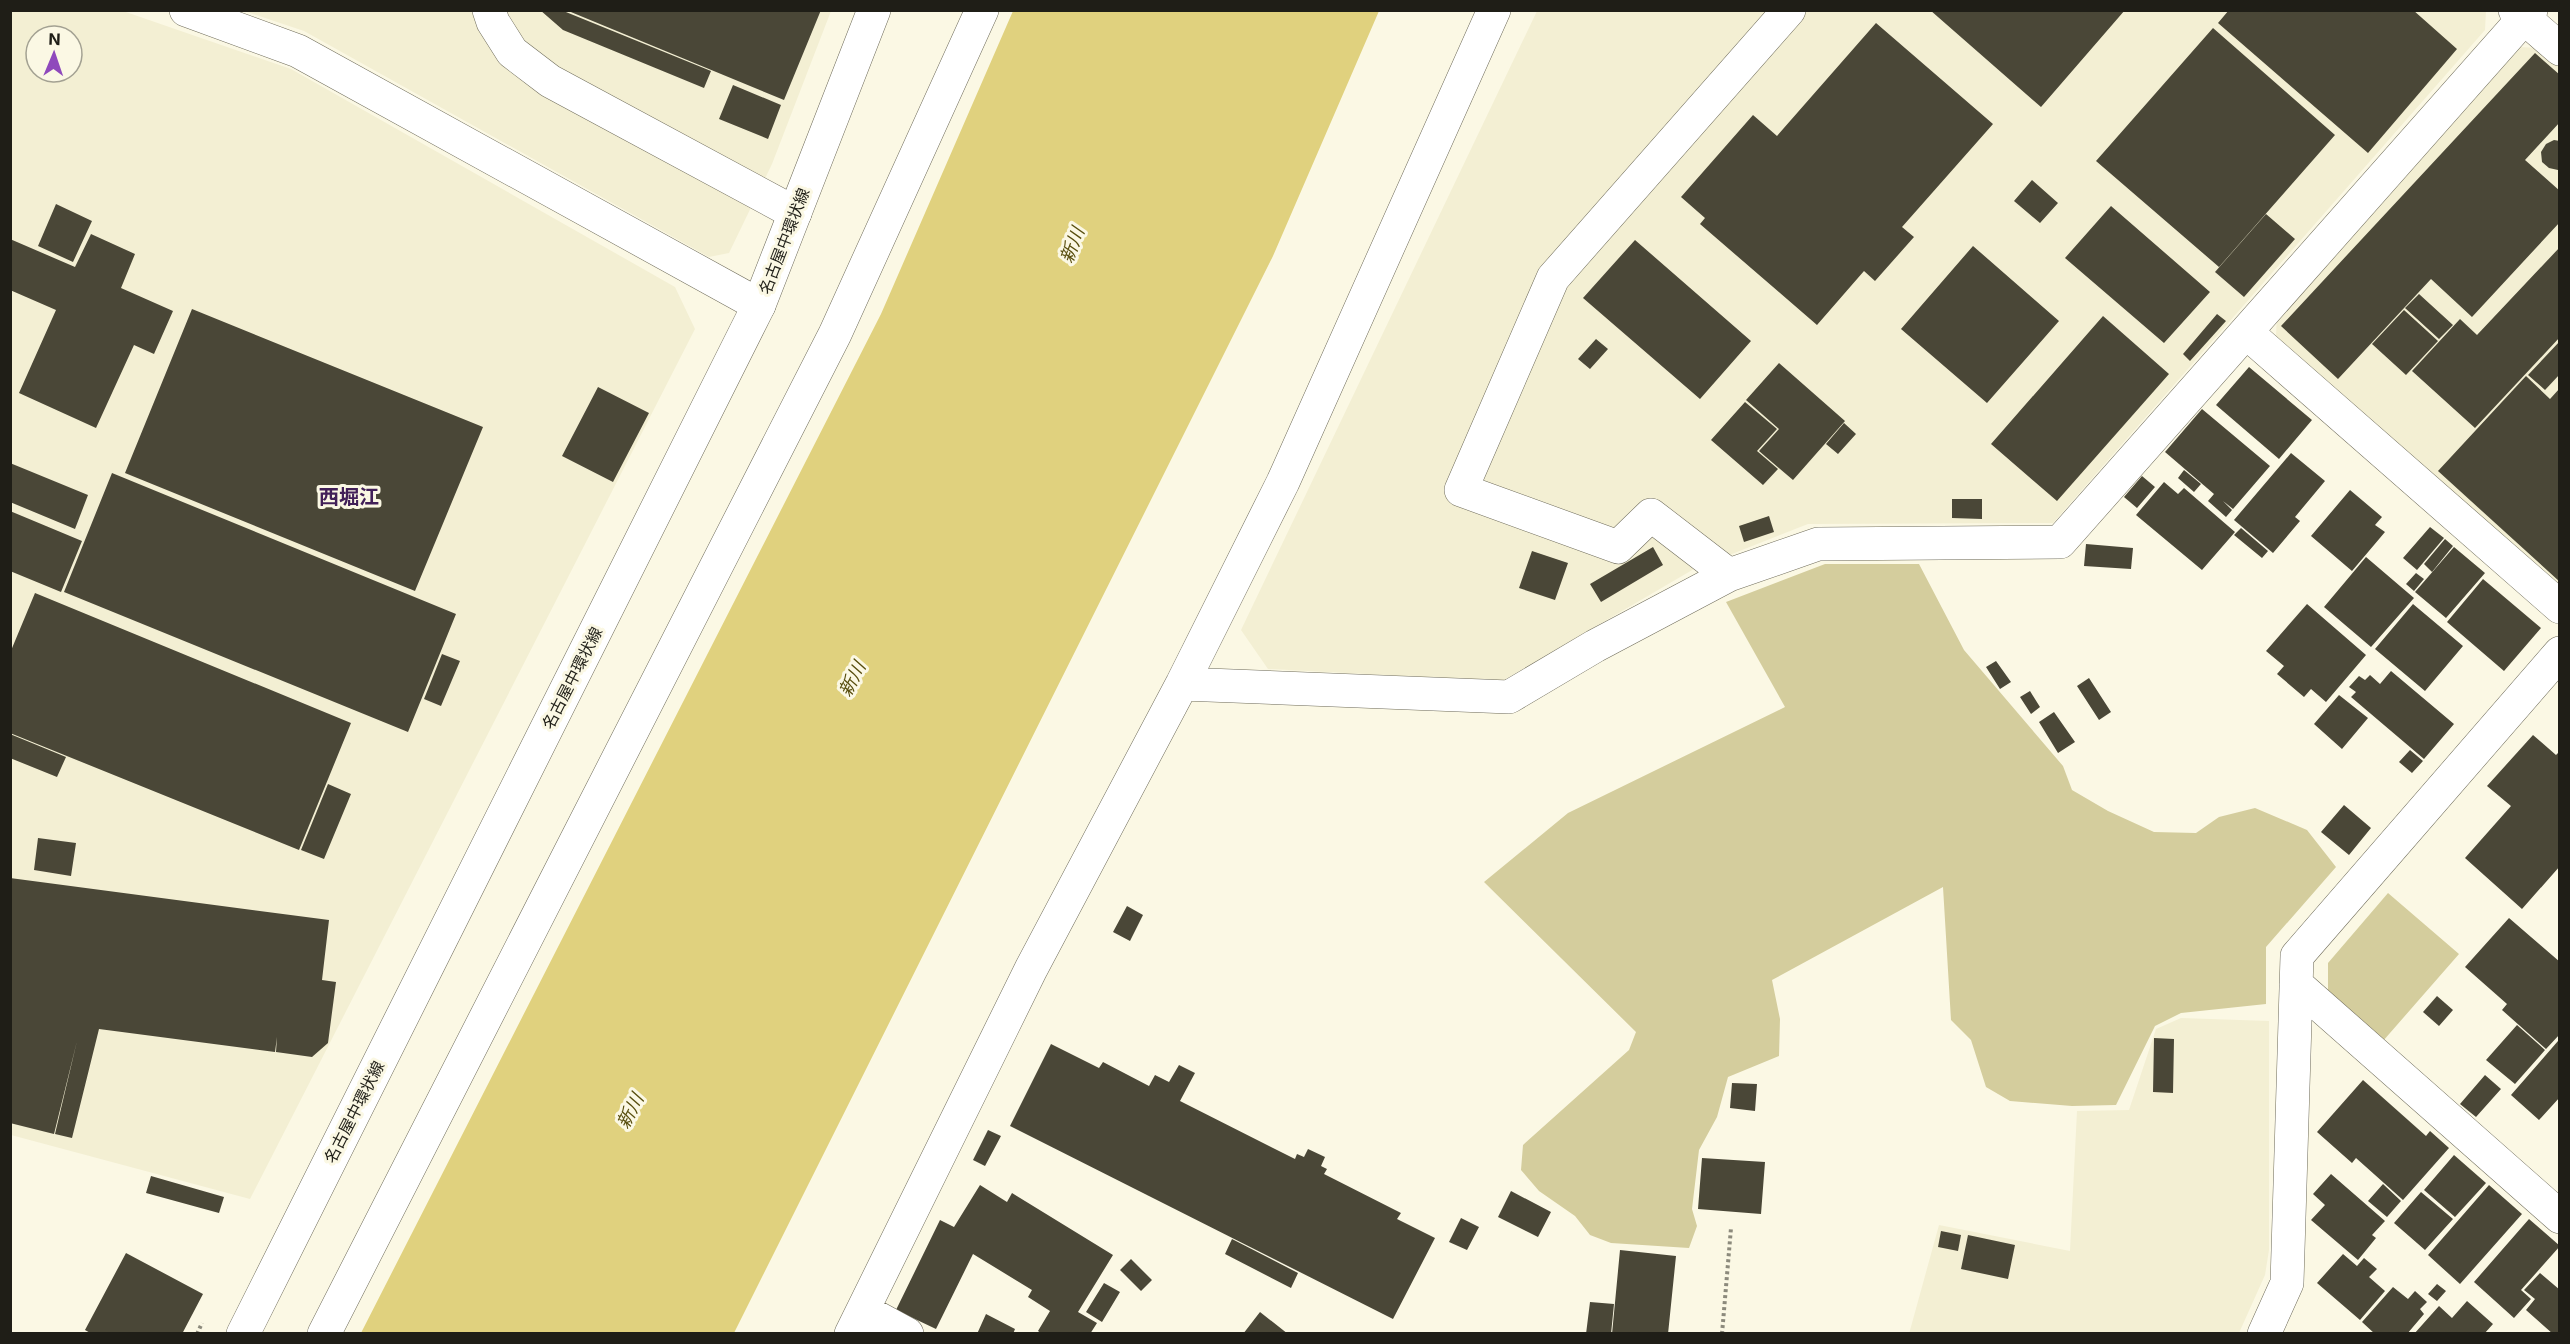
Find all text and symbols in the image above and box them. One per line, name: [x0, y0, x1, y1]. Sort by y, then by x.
north arrow: [24, 24, 84, 84]
text: N: [48, 29, 61, 49]
street label: 名古屋中環状線: [755, 185, 813, 297]
water label: 新川: [1056, 223, 1089, 266]
district label: 西堀江: [319, 485, 379, 509]
street label: 名古屋中環状線: [538, 624, 606, 732]
water label: 新川: [834, 656, 870, 700]
street label: 名古屋中環状線: [320, 1058, 388, 1166]
water label: 新川: [612, 1088, 648, 1132]

